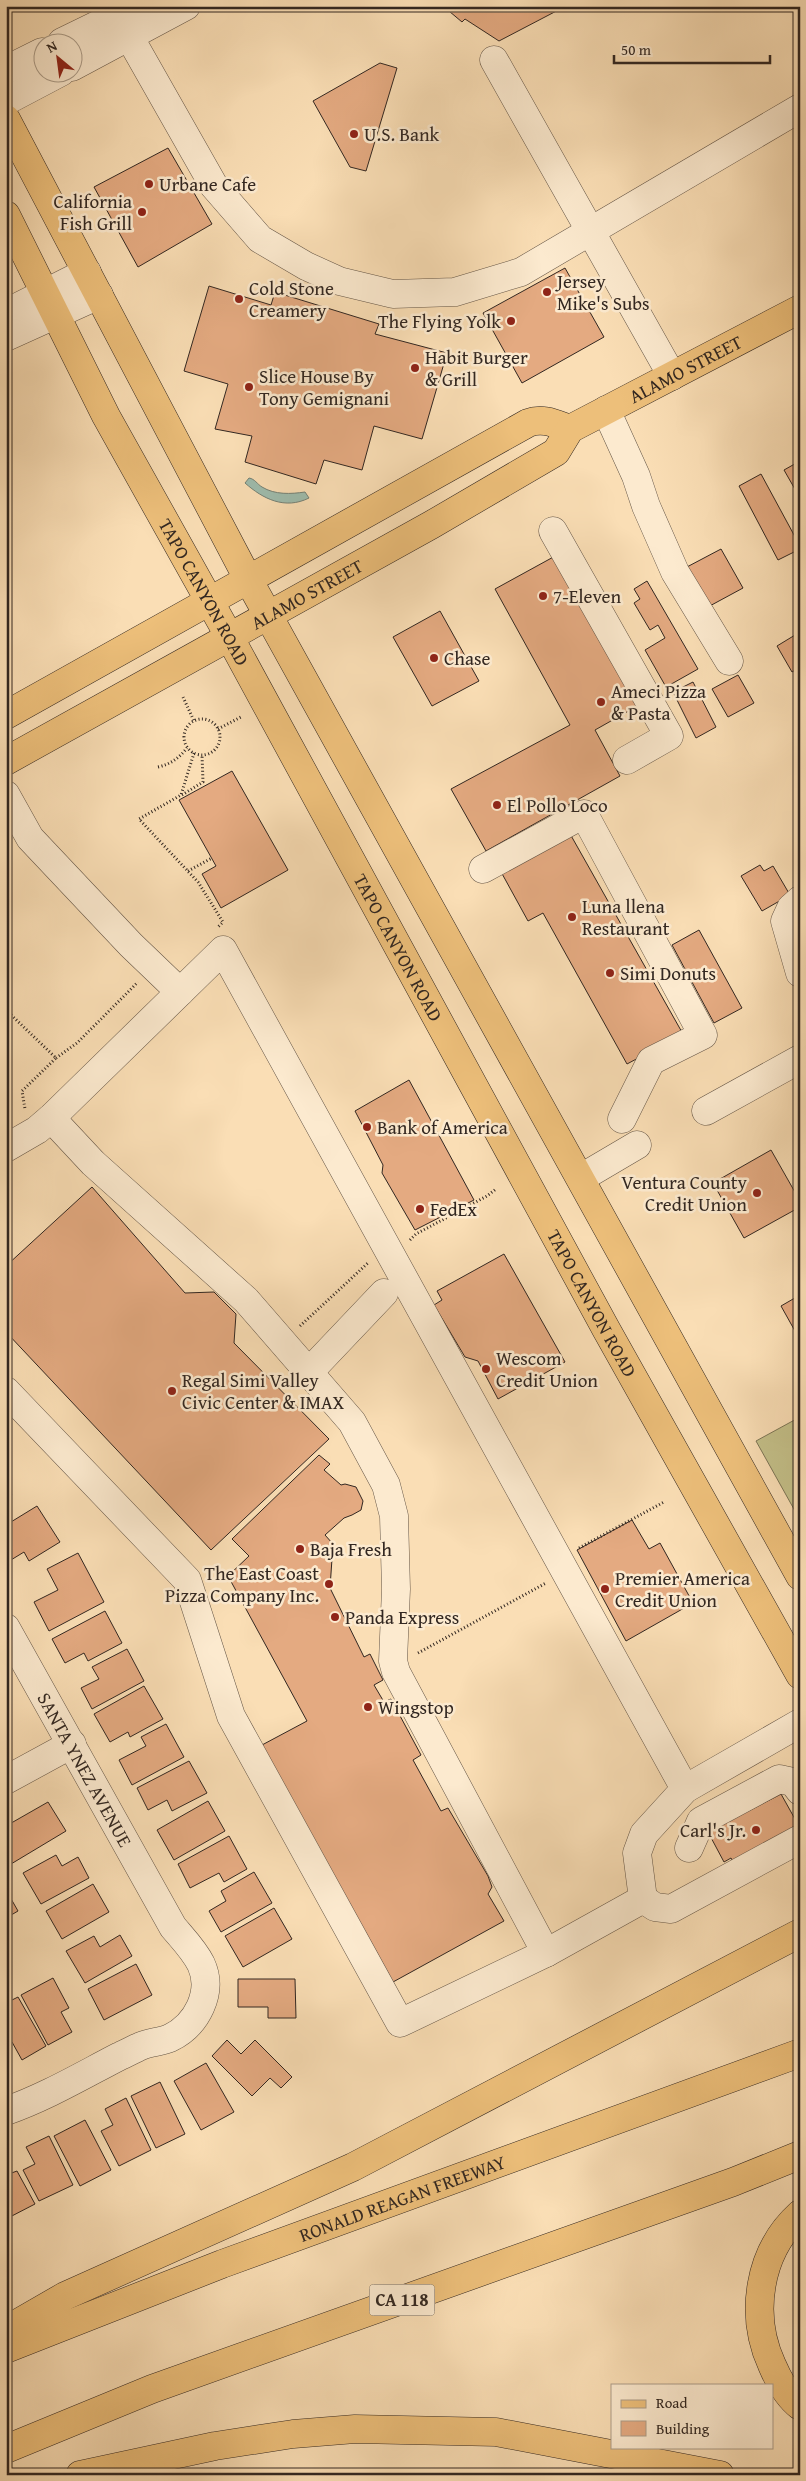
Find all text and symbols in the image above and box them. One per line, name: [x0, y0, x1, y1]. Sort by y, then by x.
north arrow: [32, 32, 82, 82]
scale bar: [614, 32, 770, 64]
text: N: [43, 35, 61, 58]
text: 50 m: [621, 39, 652, 60]
place label: U.S. Bank: [364, 120, 440, 148]
marker: U.S. Bank: [348, 128, 360, 140]
place label: Urbane Cafe: [159, 170, 256, 198]
marker: Urbane Cafe: [143, 178, 155, 190]
place label: California Fish Grill: [53, 187, 132, 237]
marker: California Fish Grill: [136, 206, 148, 218]
place label: Jersey Mike's Subs: [555, 267, 650, 317]
place label: Cold Stone Creamery: [249, 274, 334, 324]
marker: Jersey Mike's Subs: [541, 286, 553, 298]
marker: Cold Stone Creamery: [233, 293, 245, 305]
place label: The Flying Yolk: [378, 307, 501, 335]
marker: The Flying Yolk: [505, 315, 517, 327]
street label: ALAMO STREET: [624, 327, 747, 410]
place label: Habit Burger & Grill: [425, 343, 528, 393]
place label: Slice House By Tony Gemignani: [259, 362, 389, 412]
marker: Habit Burger & Grill: [409, 362, 421, 374]
marker: Slice House By Tony Gemignani: [243, 381, 255, 393]
street label: TAPO CANYON ROAD: [152, 513, 256, 671]
street label: ALAMO STREET: [246, 551, 368, 636]
place label: 7-Eleven: [553, 582, 621, 610]
marker: 7-Eleven: [537, 590, 549, 602]
place label: Chase: [444, 644, 491, 672]
marker: Chase: [428, 652, 440, 664]
place label: Ameci Pizza & Pasta: [611, 677, 706, 727]
marker: Ameci Pizza & Pasta: [595, 696, 607, 708]
place label: El Pollo Loco: [507, 791, 608, 819]
marker: El Pollo Loco: [491, 799, 503, 811]
street label: TAPO CANYON ROAD: [347, 868, 450, 1026]
place label: Luna llena Restaurant: [582, 892, 670, 942]
marker: Luna llena Restaurant: [566, 911, 578, 923]
place label: Simi Donuts: [620, 959, 716, 987]
marker: Simi Donuts: [604, 967, 616, 979]
place label: Bank of America: [377, 1113, 508, 1141]
marker: Bank of America: [361, 1121, 373, 1133]
place label: Ventura County Credit Union: [621, 1168, 748, 1218]
marker: Ventura County Credit Union: [751, 1187, 763, 1199]
place label: FedEx: [430, 1195, 477, 1223]
marker: FedEx: [414, 1203, 426, 1215]
street label: TAPO CANYON ROAD: [540, 1224, 644, 1382]
place label: Wescom Credit Union: [496, 1344, 598, 1394]
marker: Wescom Credit Union: [480, 1363, 492, 1375]
place label: Regal Simi Valley Civic Center & IMAX: [182, 1366, 345, 1416]
marker: Regal Simi Valley Civic Center & IMAX: [166, 1385, 178, 1397]
place label: Baja Fresh: [310, 1535, 392, 1563]
marker: Baja Fresh: [294, 1543, 306, 1555]
place label: The East Coast Pizza Company Inc.: [165, 1559, 319, 1609]
place label: Premier America Credit Union: [615, 1564, 750, 1614]
marker: The East Coast Pizza Company Inc.: [323, 1578, 335, 1590]
marker: Premier America Credit Union: [599, 1583, 611, 1595]
place label: Panda Express: [345, 1603, 459, 1631]
marker: Panda Express: [329, 1611, 341, 1623]
street label: SANTA YNEZ AVENUE: [31, 1687, 140, 1852]
place label: Wingstop: [378, 1693, 454, 1721]
marker: Wingstop: [362, 1701, 374, 1713]
place label: Carl's Jr.: [680, 1816, 746, 1844]
marker: Carl's Jr.: [750, 1824, 762, 1836]
street label: RONALD REAGAN FREEWAY: [295, 2147, 510, 2249]
road number: CA 118: [370, 2284, 434, 2316]
legend: [611, 2384, 774, 2448]
text: Road: [656, 2392, 687, 2413]
text: Building: [656, 2418, 710, 2439]

